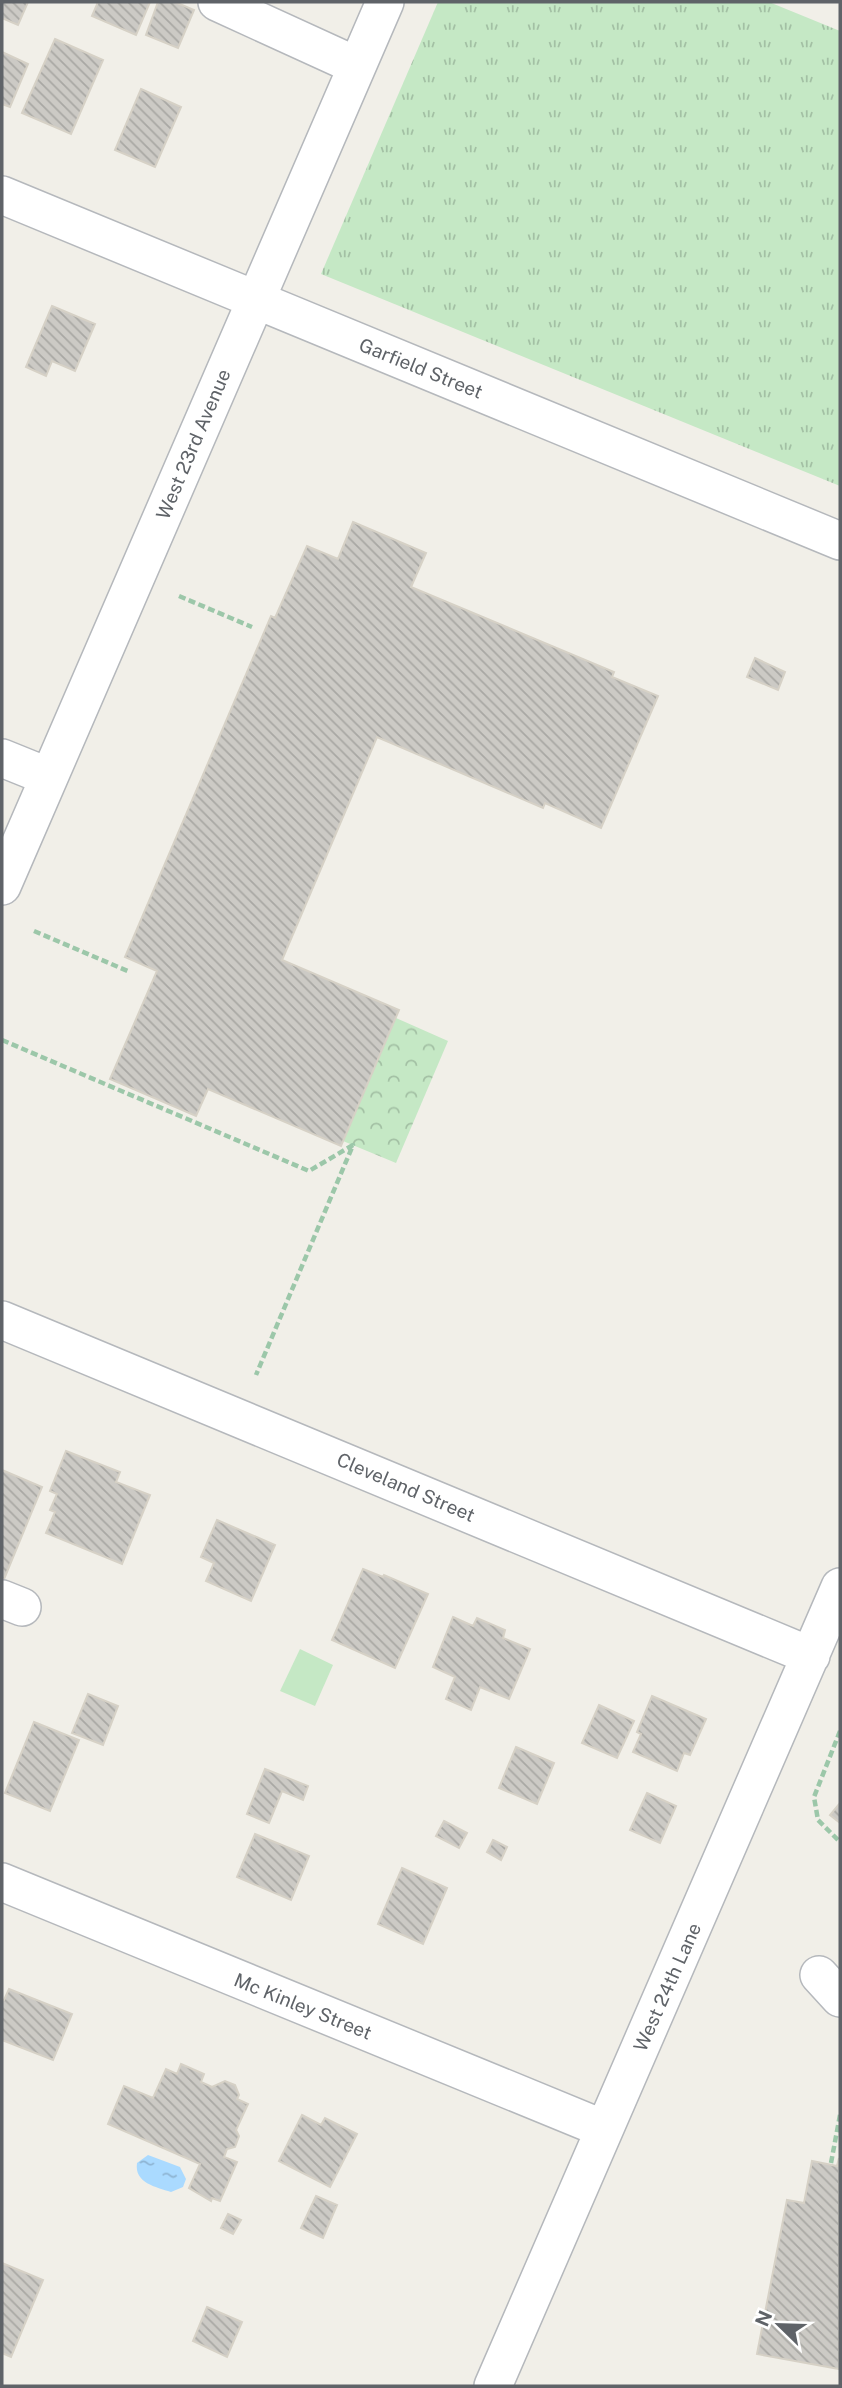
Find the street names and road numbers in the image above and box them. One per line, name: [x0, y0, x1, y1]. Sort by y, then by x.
street label: Garfield Street: [356, 333, 486, 403]
street label: West 23rd Avenue: [151, 366, 235, 522]
street label: Cleveland Street: [334, 1448, 478, 1526]
street label: West 24th Lane: [629, 1919, 705, 2055]
street label: Mc Kinley Street: [231, 1968, 375, 2044]

